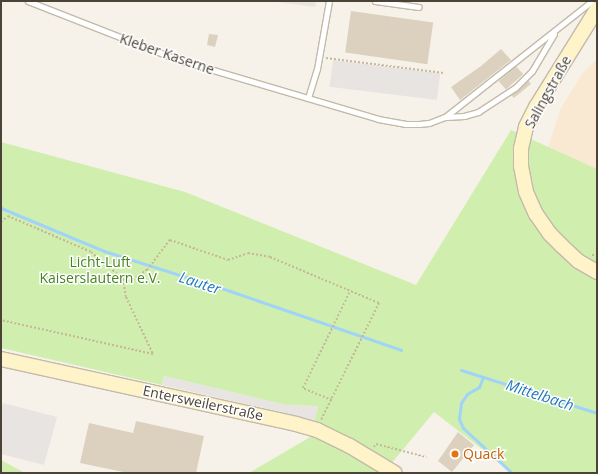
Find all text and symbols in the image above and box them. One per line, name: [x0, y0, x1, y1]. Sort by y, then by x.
street label: Kleber Kaserne: [118, 30, 216, 78]
street label: Salingstraße: [521, 53, 575, 131]
park label: Licht-Luft Kaiserslautern e.V.: [39, 254, 161, 286]
water label: Lauter: [177, 268, 223, 298]
water label: Mittelbach: [504, 376, 576, 414]
street label: Entersweilerstraße: [141, 382, 265, 424]
place label: Quack: [463, 446, 504, 462]
marker: Quack: [450, 449, 460, 459]

